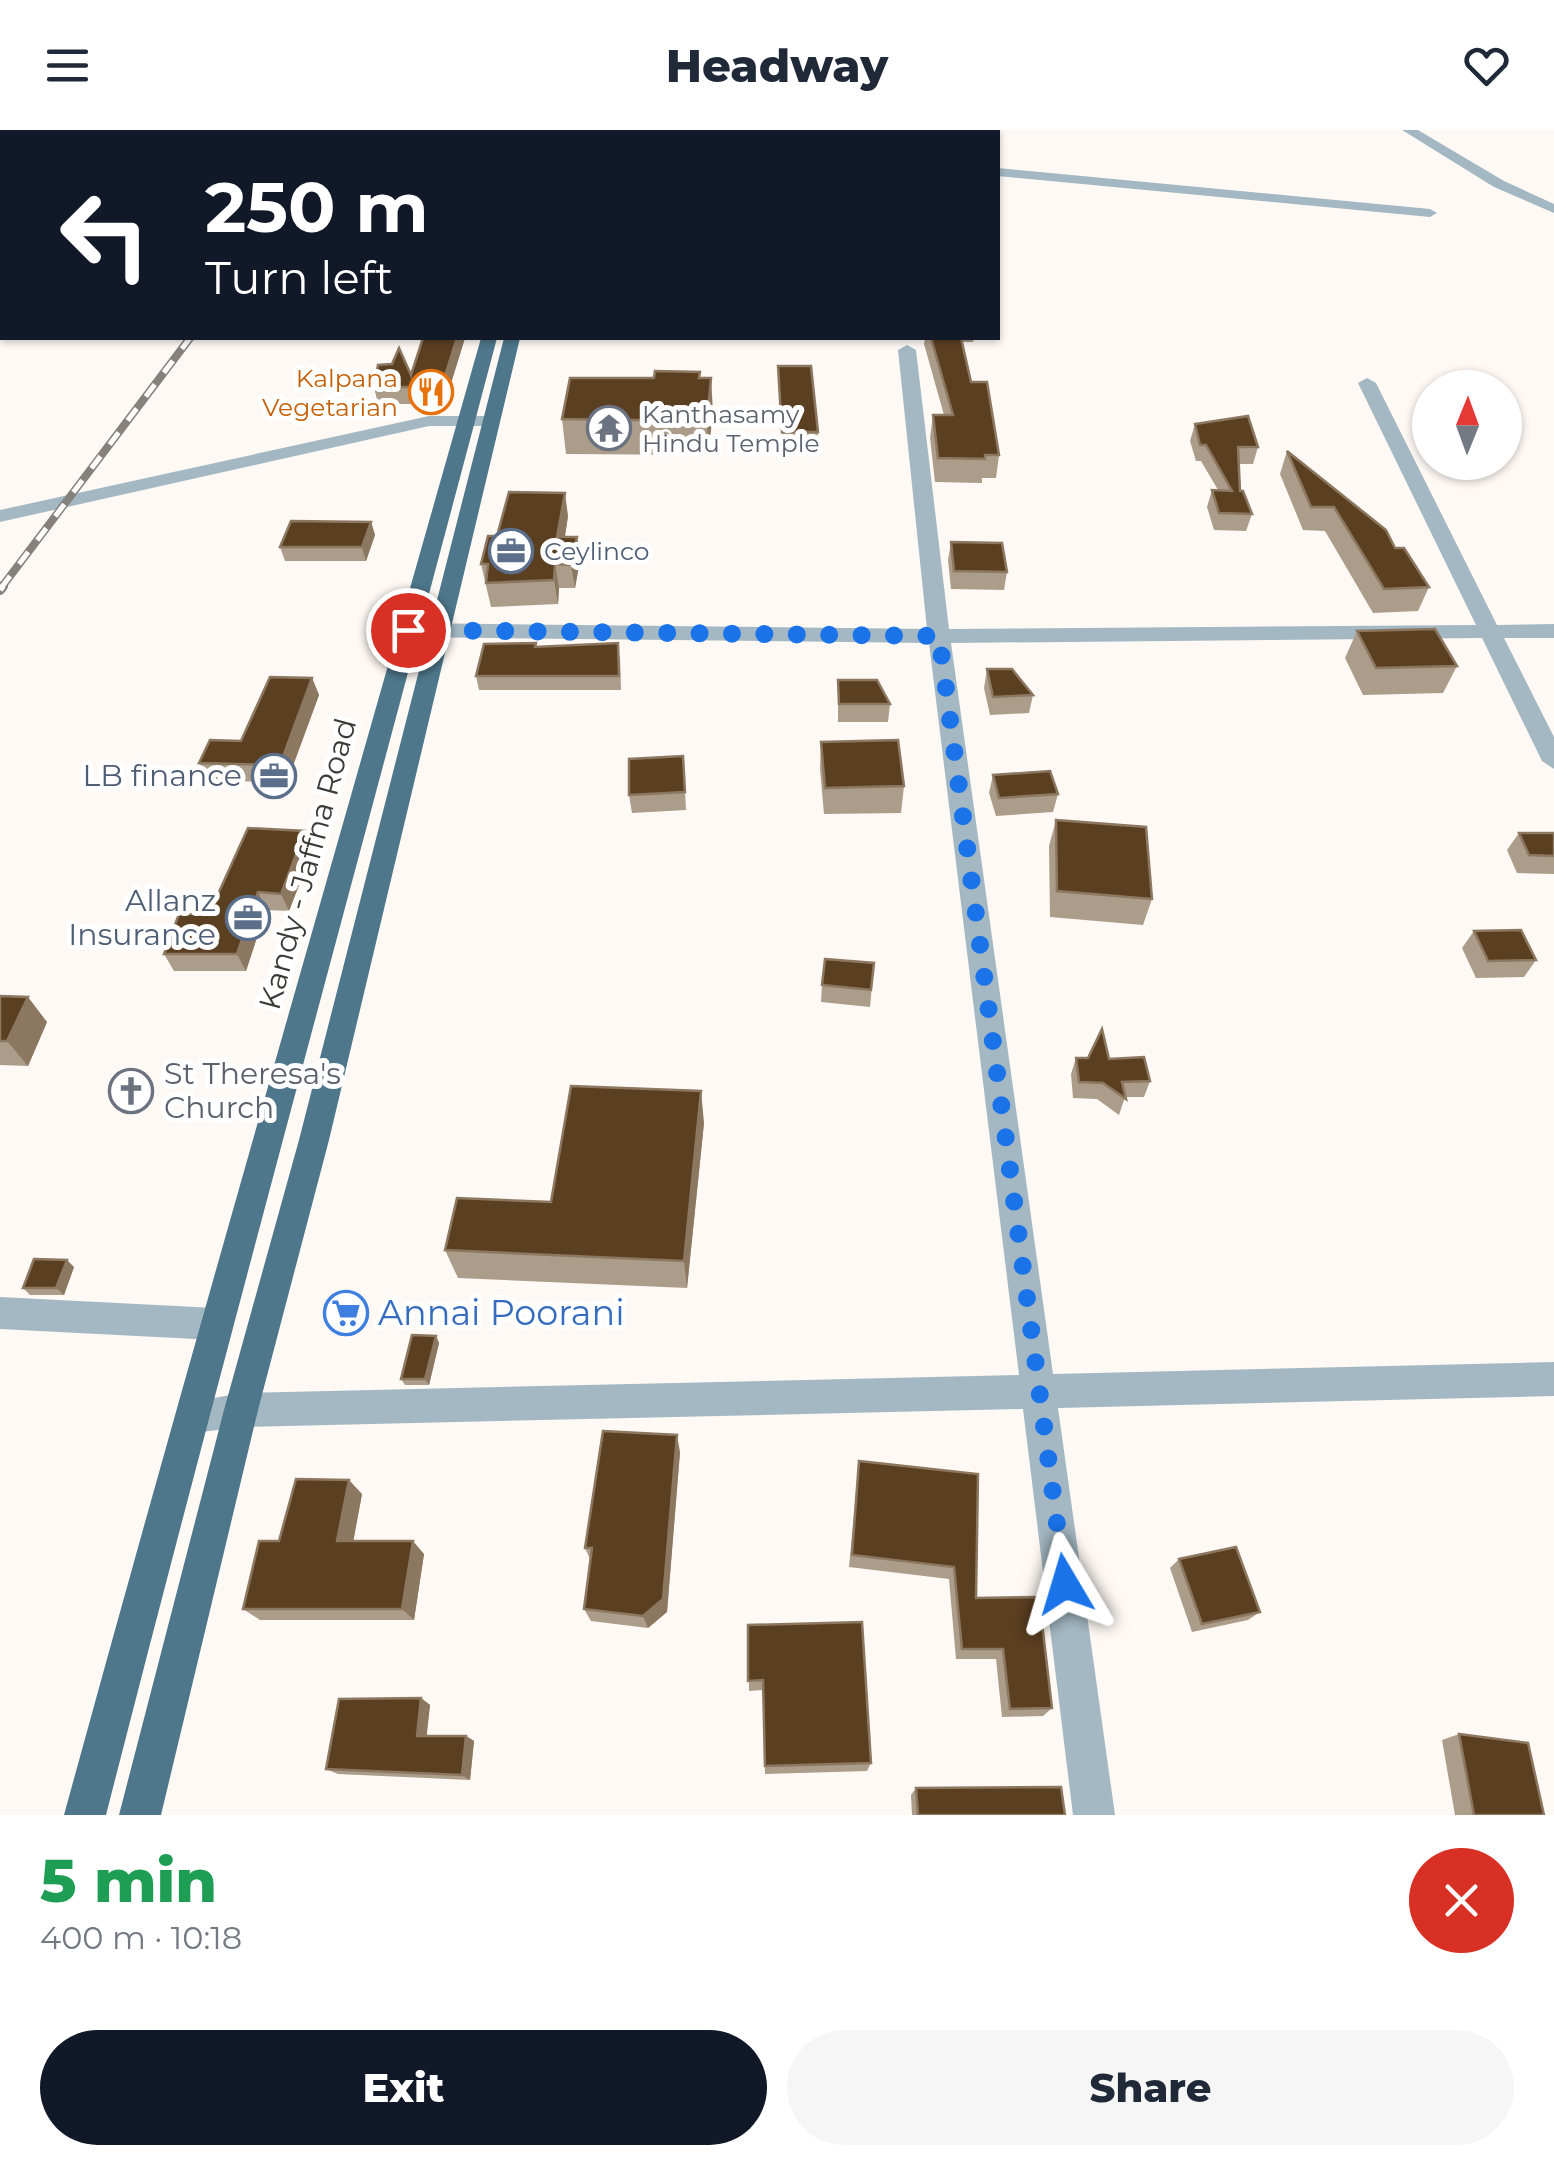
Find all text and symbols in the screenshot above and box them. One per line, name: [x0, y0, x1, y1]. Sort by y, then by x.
icon: menu: [40, 38, 95, 93]
text: Headway: [666, 38, 888, 93]
icon: heart: [1459, 38, 1514, 93]
text: 250 m: [205, 164, 429, 250]
icon: left: [40, 170, 170, 300]
text: Turn left: [205, 250, 393, 305]
place label: Kalpana Vegetarian: [262, 363, 398, 422]
restaurant icon: Kalpana Vegetarian: [408, 369, 454, 415]
north arrow: [1412, 370, 1522, 480]
map controls: [1412, 370, 1522, 480]
place label: Kanthasamy Hindu Temple: [642, 399, 820, 458]
temple icon: Kanthasamy Hindu Temple: [586, 405, 632, 451]
office icon: Ceylinco: [488, 528, 534, 574]
place label: Ceylinco: [544, 536, 650, 566]
pin: [366, 588, 451, 673]
icon: arrive: [381, 603, 436, 658]
street label: Kandy - Jaffna Road: [251, 714, 364, 1014]
office icon: LB finance: [251, 753, 297, 799]
place label: LB finance: [83, 757, 242, 794]
place label: Allanz Insurance: [68, 882, 216, 953]
office icon: Allanz Insurance: [225, 895, 271, 941]
place label: St Theresa's Church: [164, 1055, 341, 1126]
church icon: St Theresa's Church: [108, 1068, 154, 1114]
supermarket icon: Annai Poorani: [323, 1290, 369, 1336]
place label: Annai Poorani: [378, 1291, 625, 1334]
position arrow: [1013, 1532, 1117, 1636]
text: 5 min: [40, 1844, 217, 1917]
button: close: [1409, 1848, 1514, 1953]
text: 400 m · 10:18: [40, 1918, 242, 1957]
button: Exit: [40, 2030, 767, 2145]
button: Share: [787, 2030, 1514, 2145]

